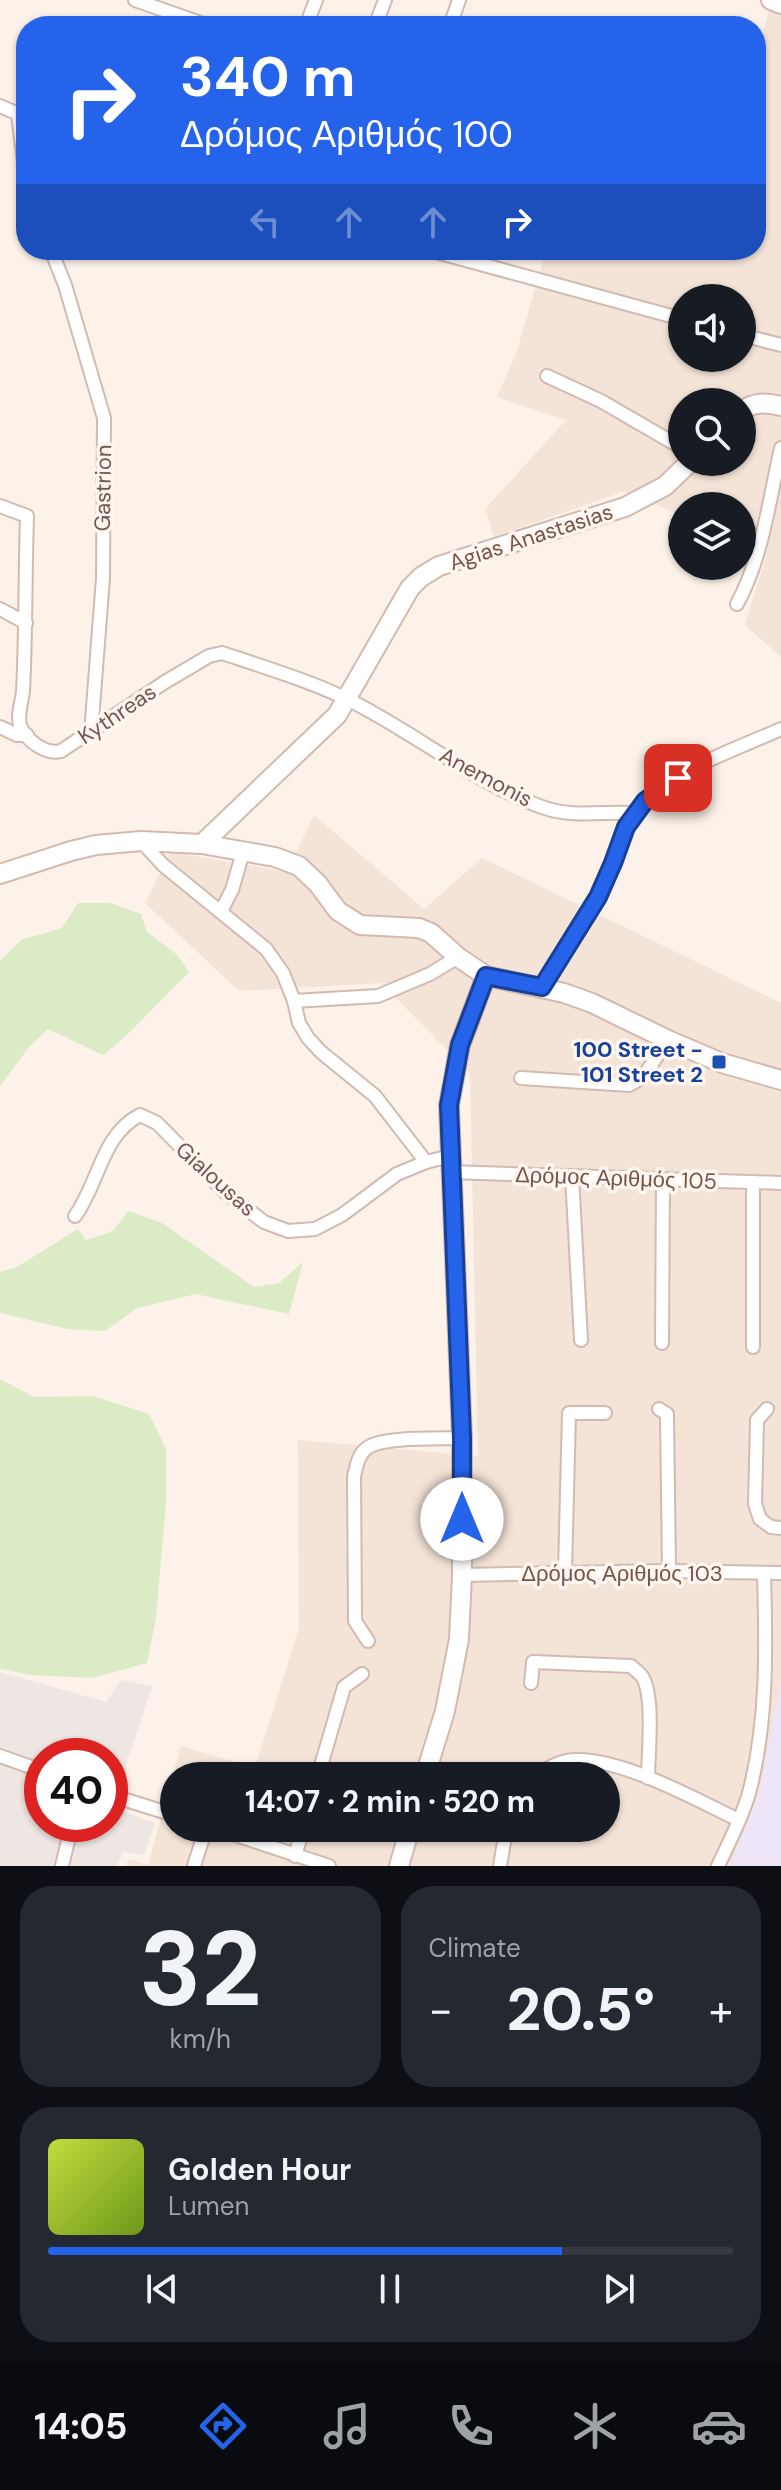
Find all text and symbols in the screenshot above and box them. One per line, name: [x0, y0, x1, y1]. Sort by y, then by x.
text: 340 m: [180, 40, 355, 113]
icon: right: [48, 48, 152, 152]
text: Δρόμος Αριθμός 100: [180, 111, 513, 158]
icon: left: [243, 200, 287, 244]
icon: ahead: [327, 200, 371, 244]
icon: ahead: [411, 200, 455, 244]
icon: right: [495, 200, 539, 244]
map controls: [668, 284, 756, 580]
button: sound: [668, 284, 756, 372]
button: search: [668, 388, 756, 476]
street label: Gastrion: [88, 444, 118, 532]
button: layers: [668, 492, 756, 580]
street label: Agias Anastasias: [445, 497, 617, 577]
street label: Kythreas: [72, 677, 162, 751]
street label: Anemonis: [434, 740, 538, 814]
pin: [644, 744, 712, 812]
icon: arrive: [656, 756, 700, 800]
place label: 100 Street - 101 Street 2: [574, 1035, 703, 1089]
marker: 100 Street - 101 Street 2: [710, 1053, 728, 1071]
street label: Gialousas: [170, 1135, 262, 1223]
street label: Δρόμος Αριθμός 105: [515, 1160, 717, 1196]
position arrow: [420, 1477, 504, 1561]
street label: Δρόμος Αριθμός 103: [521, 1559, 723, 1588]
speed limit sign: 40: [24, 1738, 128, 1842]
text: 14:07 · 2 min · 520 m: [245, 1782, 535, 1821]
text: 32: [139, 1902, 262, 2037]
text: Climate: [429, 1931, 521, 1965]
text: 20.5°: [507, 1970, 655, 2049]
text: −: [429, 1981, 453, 2039]
text: +: [709, 1981, 733, 2039]
text: km/h: [170, 2022, 231, 2056]
text: Golden Hour: [168, 2150, 351, 2189]
text: Lumen: [168, 2189, 249, 2223]
icon: previous: [140, 2267, 184, 2311]
icon: pause: [368, 2267, 412, 2311]
icon: next: [597, 2267, 641, 2311]
icon: directions: [195, 2398, 251, 2454]
icon: music: [319, 2398, 375, 2454]
icon: phone: [443, 2398, 499, 2454]
icon: climate: [567, 2398, 623, 2454]
icon: car: [691, 2398, 747, 2454]
text: 14:05: [34, 2403, 127, 2450]

